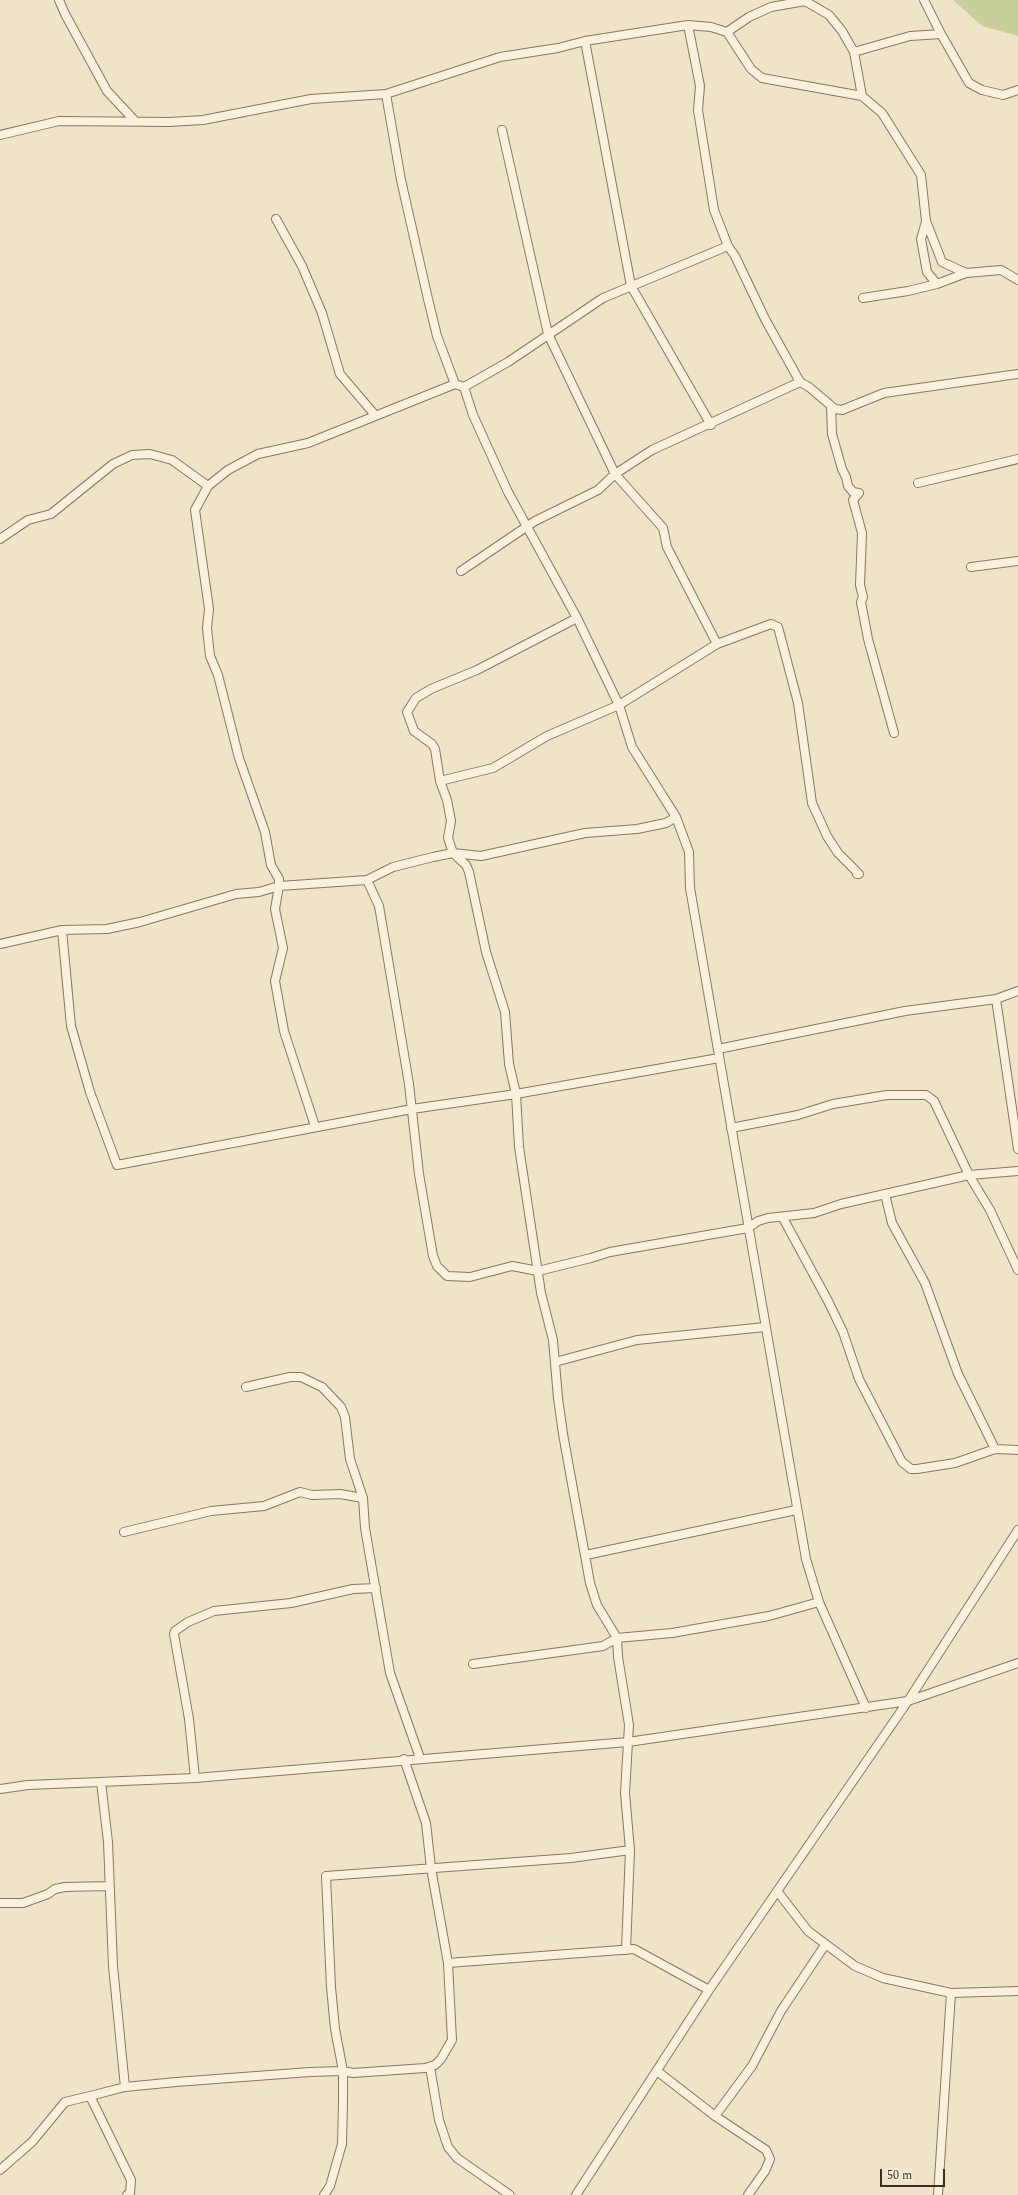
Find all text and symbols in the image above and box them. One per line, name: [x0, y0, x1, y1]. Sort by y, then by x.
scale bar: [882, 2161, 947, 2187]
text: 50 m: [887, 2166, 912, 2185]

